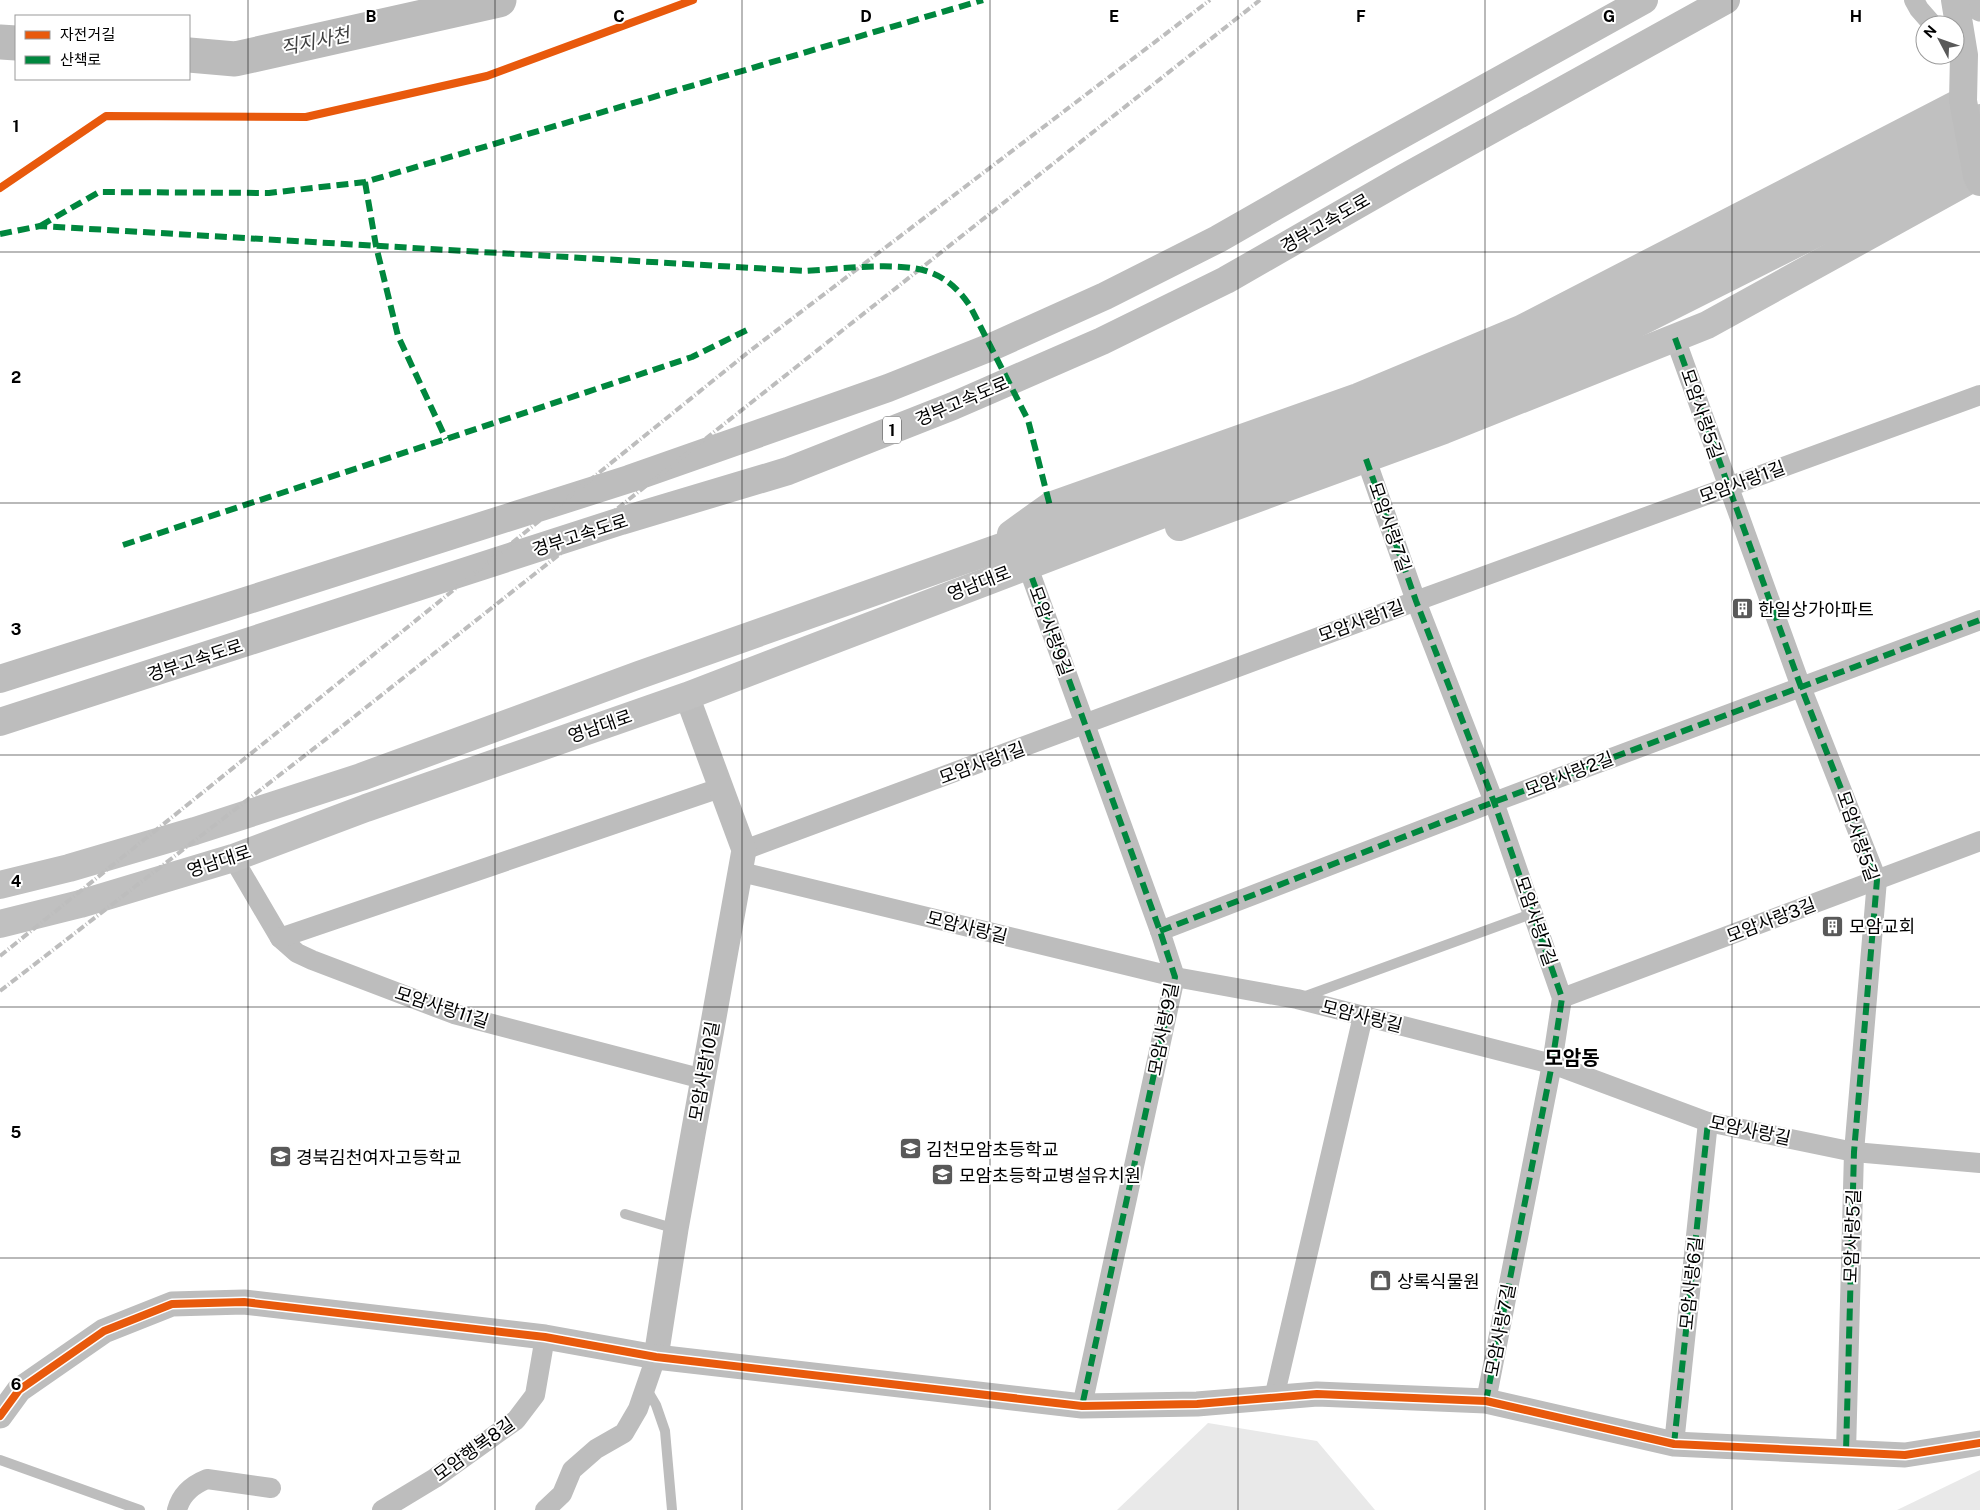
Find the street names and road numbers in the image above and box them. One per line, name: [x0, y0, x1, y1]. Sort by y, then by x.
street label: 경부고속도로: [1277, 189, 1373, 257]
street label: 모암사랑5길: [1677, 366, 1727, 462]
street label: 경부고속도로: [912, 372, 1012, 430]
road number: 1: [883, 416, 901, 444]
street label: 모암사랑1길: [1696, 457, 1788, 507]
street label: 모암사랑7길: [1365, 479, 1415, 575]
street label: 경부고속도로: [530, 510, 630, 560]
street label: 영남대로: [944, 561, 1014, 605]
street label: 모암사랑9길: [1025, 583, 1077, 679]
street label: 모암사랑1길: [1315, 596, 1407, 646]
street label: 경부고속도로: [145, 635, 245, 685]
street label: 영남대로: [565, 705, 635, 747]
street label: 모암사랑1길: [936, 738, 1028, 788]
street label: 모암사랑2길: [1522, 747, 1616, 801]
street label: 모암사랑5길: [1833, 788, 1883, 884]
street label: 영남대로: [184, 841, 254, 881]
street label: 모암사랑7길: [1511, 873, 1561, 969]
street label: 모암사랑3길: [1723, 893, 1819, 947]
street label: 모암사랑길: [924, 907, 1010, 947]
street label: 모암사랑9길: [1144, 981, 1182, 1077]
street label: 모암사랑11길: [392, 982, 492, 1032]
street label: 모암사랑길: [1319, 996, 1405, 1036]
street label: 모암사랑10길: [685, 1019, 723, 1123]
street label: 모암사랑길: [1707, 1111, 1793, 1149]
street label: 모암사랑5길: [1840, 1188, 1864, 1284]
street label: 모암사랑6길: [1676, 1235, 1706, 1331]
street label: 모암사랑7길: [1481, 1282, 1519, 1378]
street label: 모암행복8길: [430, 1413, 518, 1485]

